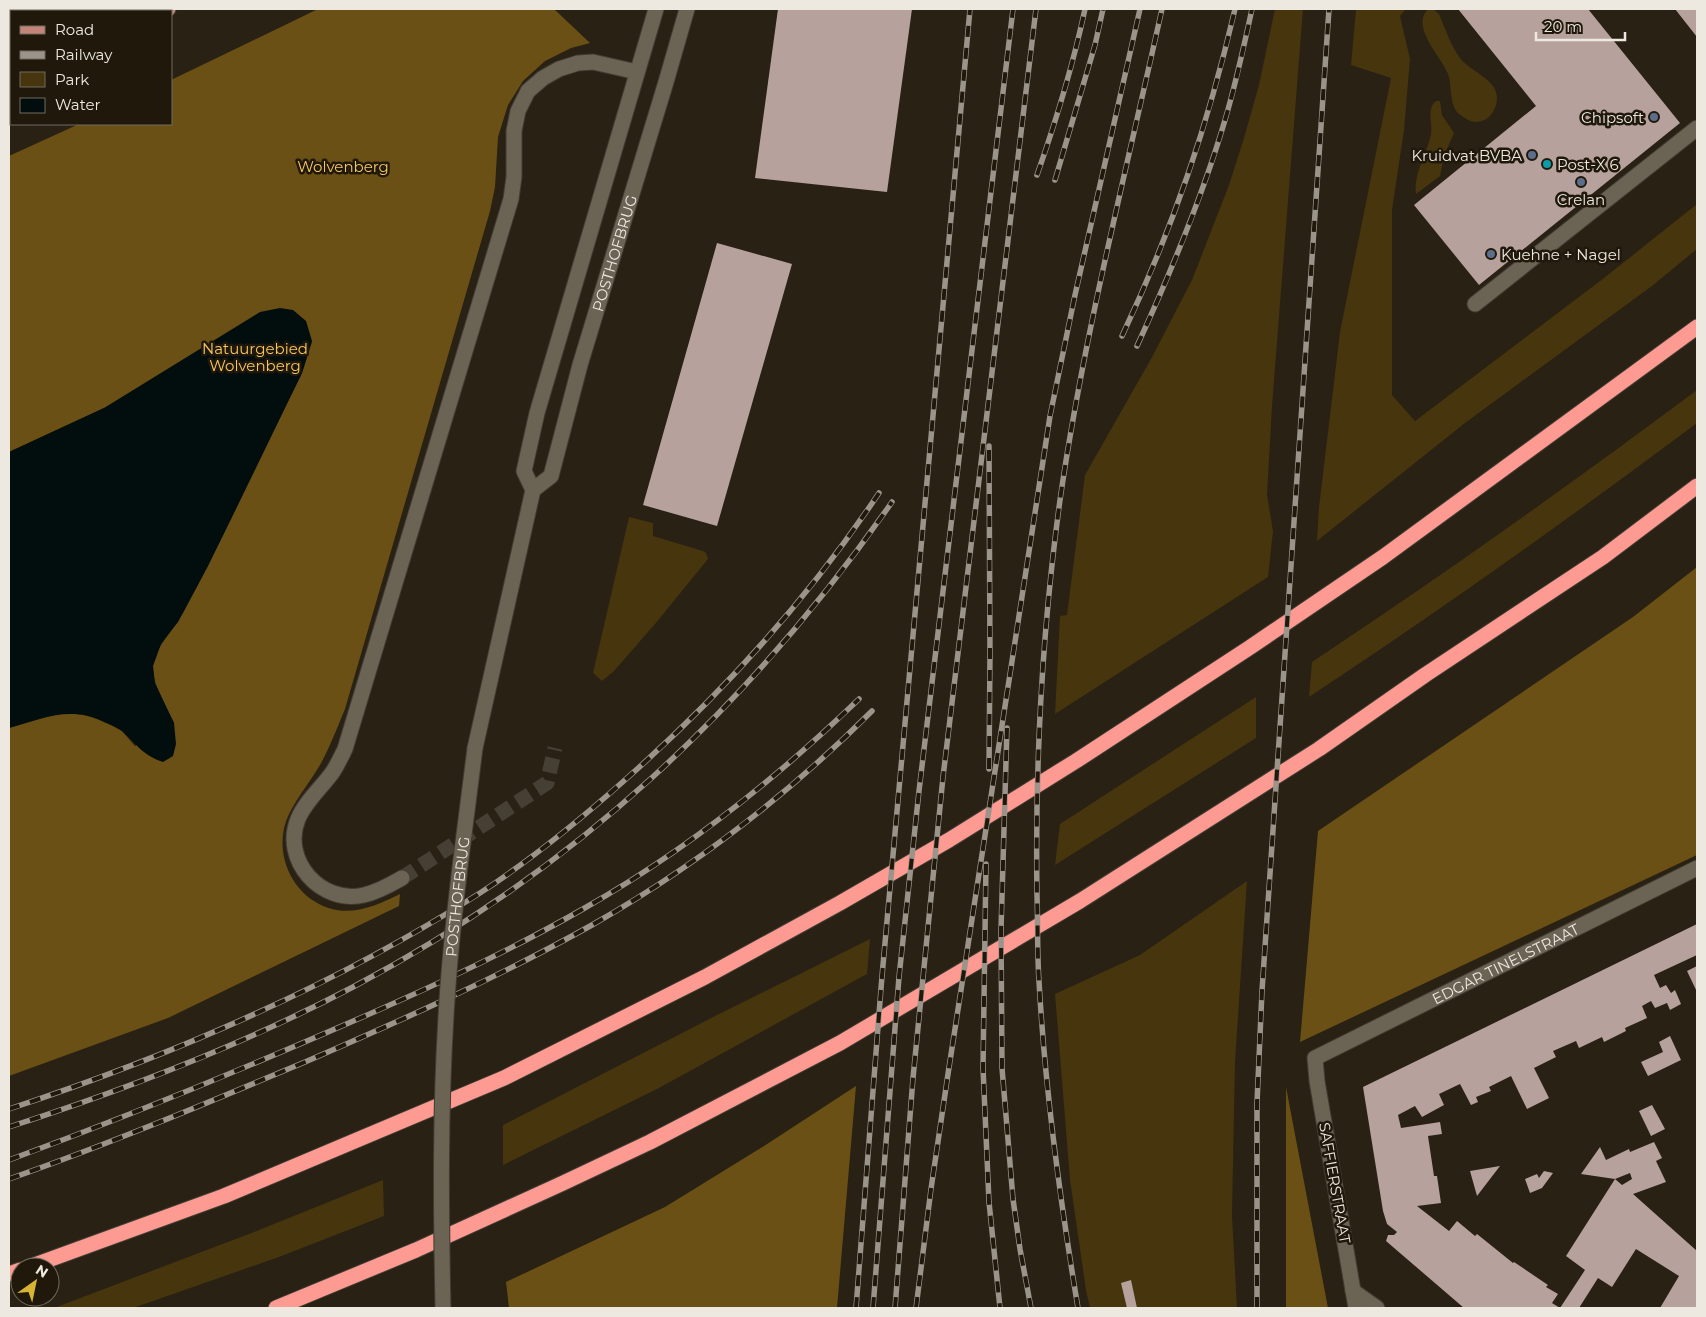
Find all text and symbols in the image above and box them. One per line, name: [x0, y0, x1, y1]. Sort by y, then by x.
legend: [10, 10, 172, 125]
scale bar: [1536, 10, 1625, 42]
text: 20 m: [1544, 17, 1582, 36]
text: Road: [55, 20, 94, 39]
text: Railway: [55, 45, 113, 64]
text: Park: [55, 70, 89, 89]
text: Water: [55, 95, 101, 114]
place label: Chipsoft: [1581, 108, 1644, 127]
marker: Chipsoft: [1648, 111, 1660, 123]
place label: Kruidvat BVBA: [1411, 146, 1522, 165]
marker: Kruidvat BVBA: [1526, 149, 1538, 161]
place label: Post-X 6: [1557, 155, 1619, 174]
park label: Wolvenberg: [297, 157, 389, 176]
marker: Post-X 6: [1541, 158, 1553, 170]
marker: Crelan: [1575, 176, 1587, 188]
place label: Crelan: [1557, 190, 1605, 209]
street label: POSTHOFBRUG: [587, 192, 641, 314]
place label: Kuehne + Nagel: [1501, 245, 1621, 264]
marker: Kuehne + Nagel: [1485, 248, 1497, 260]
park label: Natuurgebied Wolvenberg: [202, 339, 308, 375]
street label: POSTHOFBRUG: [441, 835, 473, 958]
street label: EDGAR TINELSTRAAT: [1429, 919, 1582, 1008]
street label: SAFFIERSTRAAT: [1315, 1121, 1355, 1245]
north arrow: [10, 1257, 60, 1307]
text: N: [32, 1260, 52, 1282]

